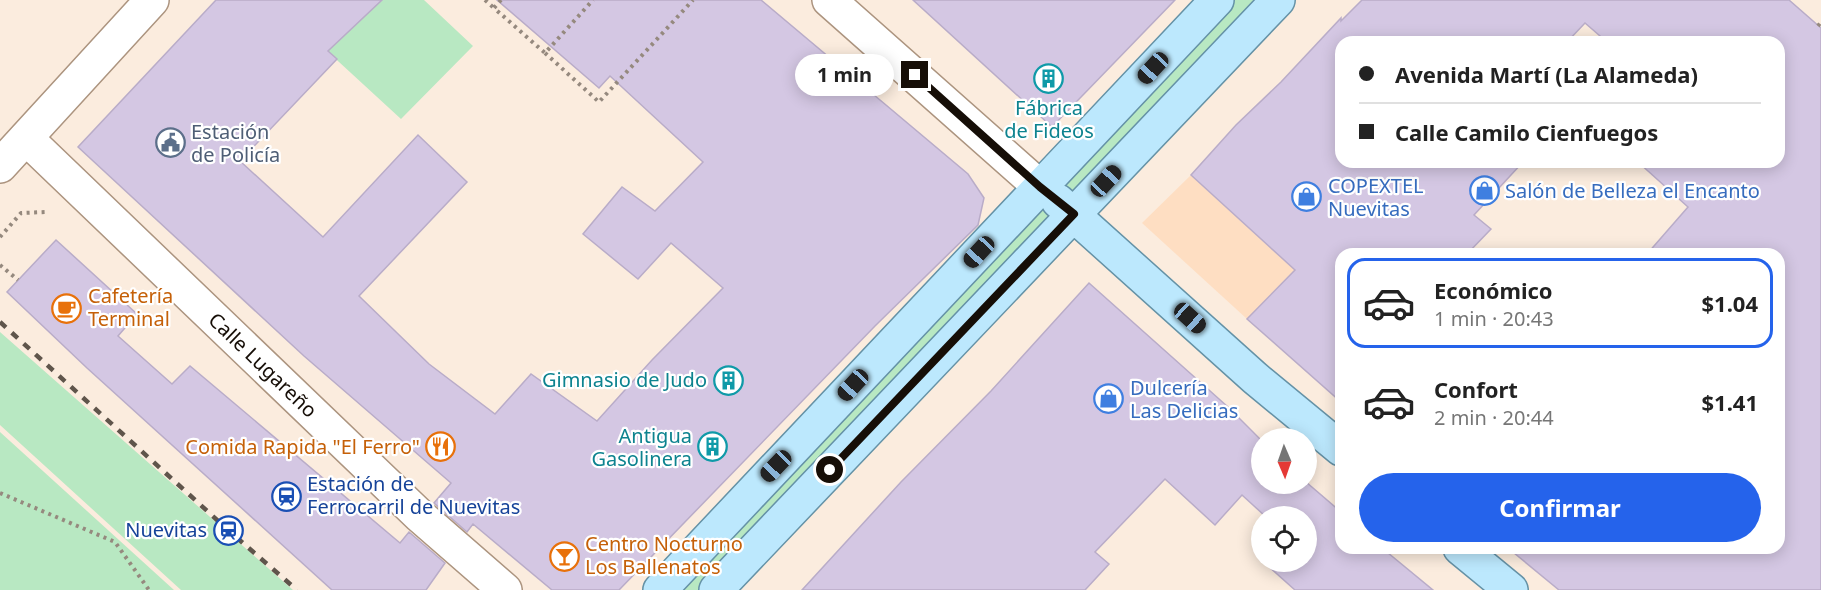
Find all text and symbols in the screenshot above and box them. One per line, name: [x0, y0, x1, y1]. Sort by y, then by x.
car: [1134, 49, 1172, 87]
callout: 1 min: [795, 54, 894, 96]
text: Avenida Martí (La Alameda): [1395, 59, 1698, 89]
text: 1 min: [817, 61, 872, 88]
route end: [901, 61, 928, 88]
building icon: Fábrica de Fideos: [1033, 62, 1065, 94]
place label: Fábrica de Fideos: [1004, 94, 1094, 144]
text: Calle Camilo Cienfuegos: [1395, 117, 1658, 147]
place label: Estación de Policía: [191, 118, 280, 168]
public building icon: Estación de Policía: [154, 127, 186, 159]
car: [1087, 162, 1125, 200]
place label: COPEXTEL Nuevitas: [1328, 172, 1424, 222]
shop icon: Salón de Belleza el Encanto: [1468, 175, 1500, 207]
place label: Salón de Belleza el Encanto: [1505, 177, 1760, 204]
shop icon: COPEXTEL Nuevitas: [1291, 181, 1323, 213]
car: [960, 233, 998, 271]
text: Económico: [1434, 275, 1553, 305]
icon: car: [1362, 276, 1416, 330]
place label: Cafetería Terminal: [88, 282, 173, 332]
text: $1.04: [1701, 288, 1758, 318]
cafe icon: Cafetería Terminal: [51, 292, 83, 324]
car: [1171, 299, 1209, 337]
text: 1 min · 20:43: [1434, 305, 1554, 332]
street label: Calle Lugareño: [203, 306, 323, 423]
building icon: Gimnasio de Judo: [712, 364, 744, 396]
place label: Gimnasio de Judo: [542, 366, 707, 393]
car: [834, 366, 872, 404]
place label: Dulcería Las Delicias: [1130, 374, 1238, 424]
text: Confort: [1434, 374, 1518, 404]
icon: car: [1362, 375, 1416, 429]
shop icon: Dulcería Las Delicias: [1093, 383, 1125, 415]
text: $1.41: [1701, 387, 1758, 417]
text: 2 min · 20:44: [1434, 404, 1554, 431]
place label: Antigua Gasolinera: [592, 422, 692, 472]
north arrow: [1251, 428, 1317, 494]
map controls: [1251, 428, 1317, 572]
restaurant icon: Comida Rapida "El Ferro": [425, 431, 457, 463]
building icon: Antigua Gasolinera: [697, 431, 729, 463]
place label: Comida Rapida "El Ferro": [185, 433, 420, 460]
car: [757, 447, 795, 485]
route start: [816, 456, 843, 483]
place label: Estación de Ferrocarril de Nuevitas: [307, 470, 520, 520]
button: Confirmar: [1359, 473, 1761, 542]
station icon: Estación de Ferrocarril de Nuevitas: [270, 480, 302, 512]
button: locate: [1251, 506, 1317, 572]
station icon: Nuevitas: [212, 514, 244, 546]
place label: Nuevitas: [125, 516, 207, 543]
place label: Centro Nocturno Los Ballenatos: [585, 530, 743, 580]
bar icon: Centro Nocturno Los Ballenatos: [548, 540, 580, 572]

